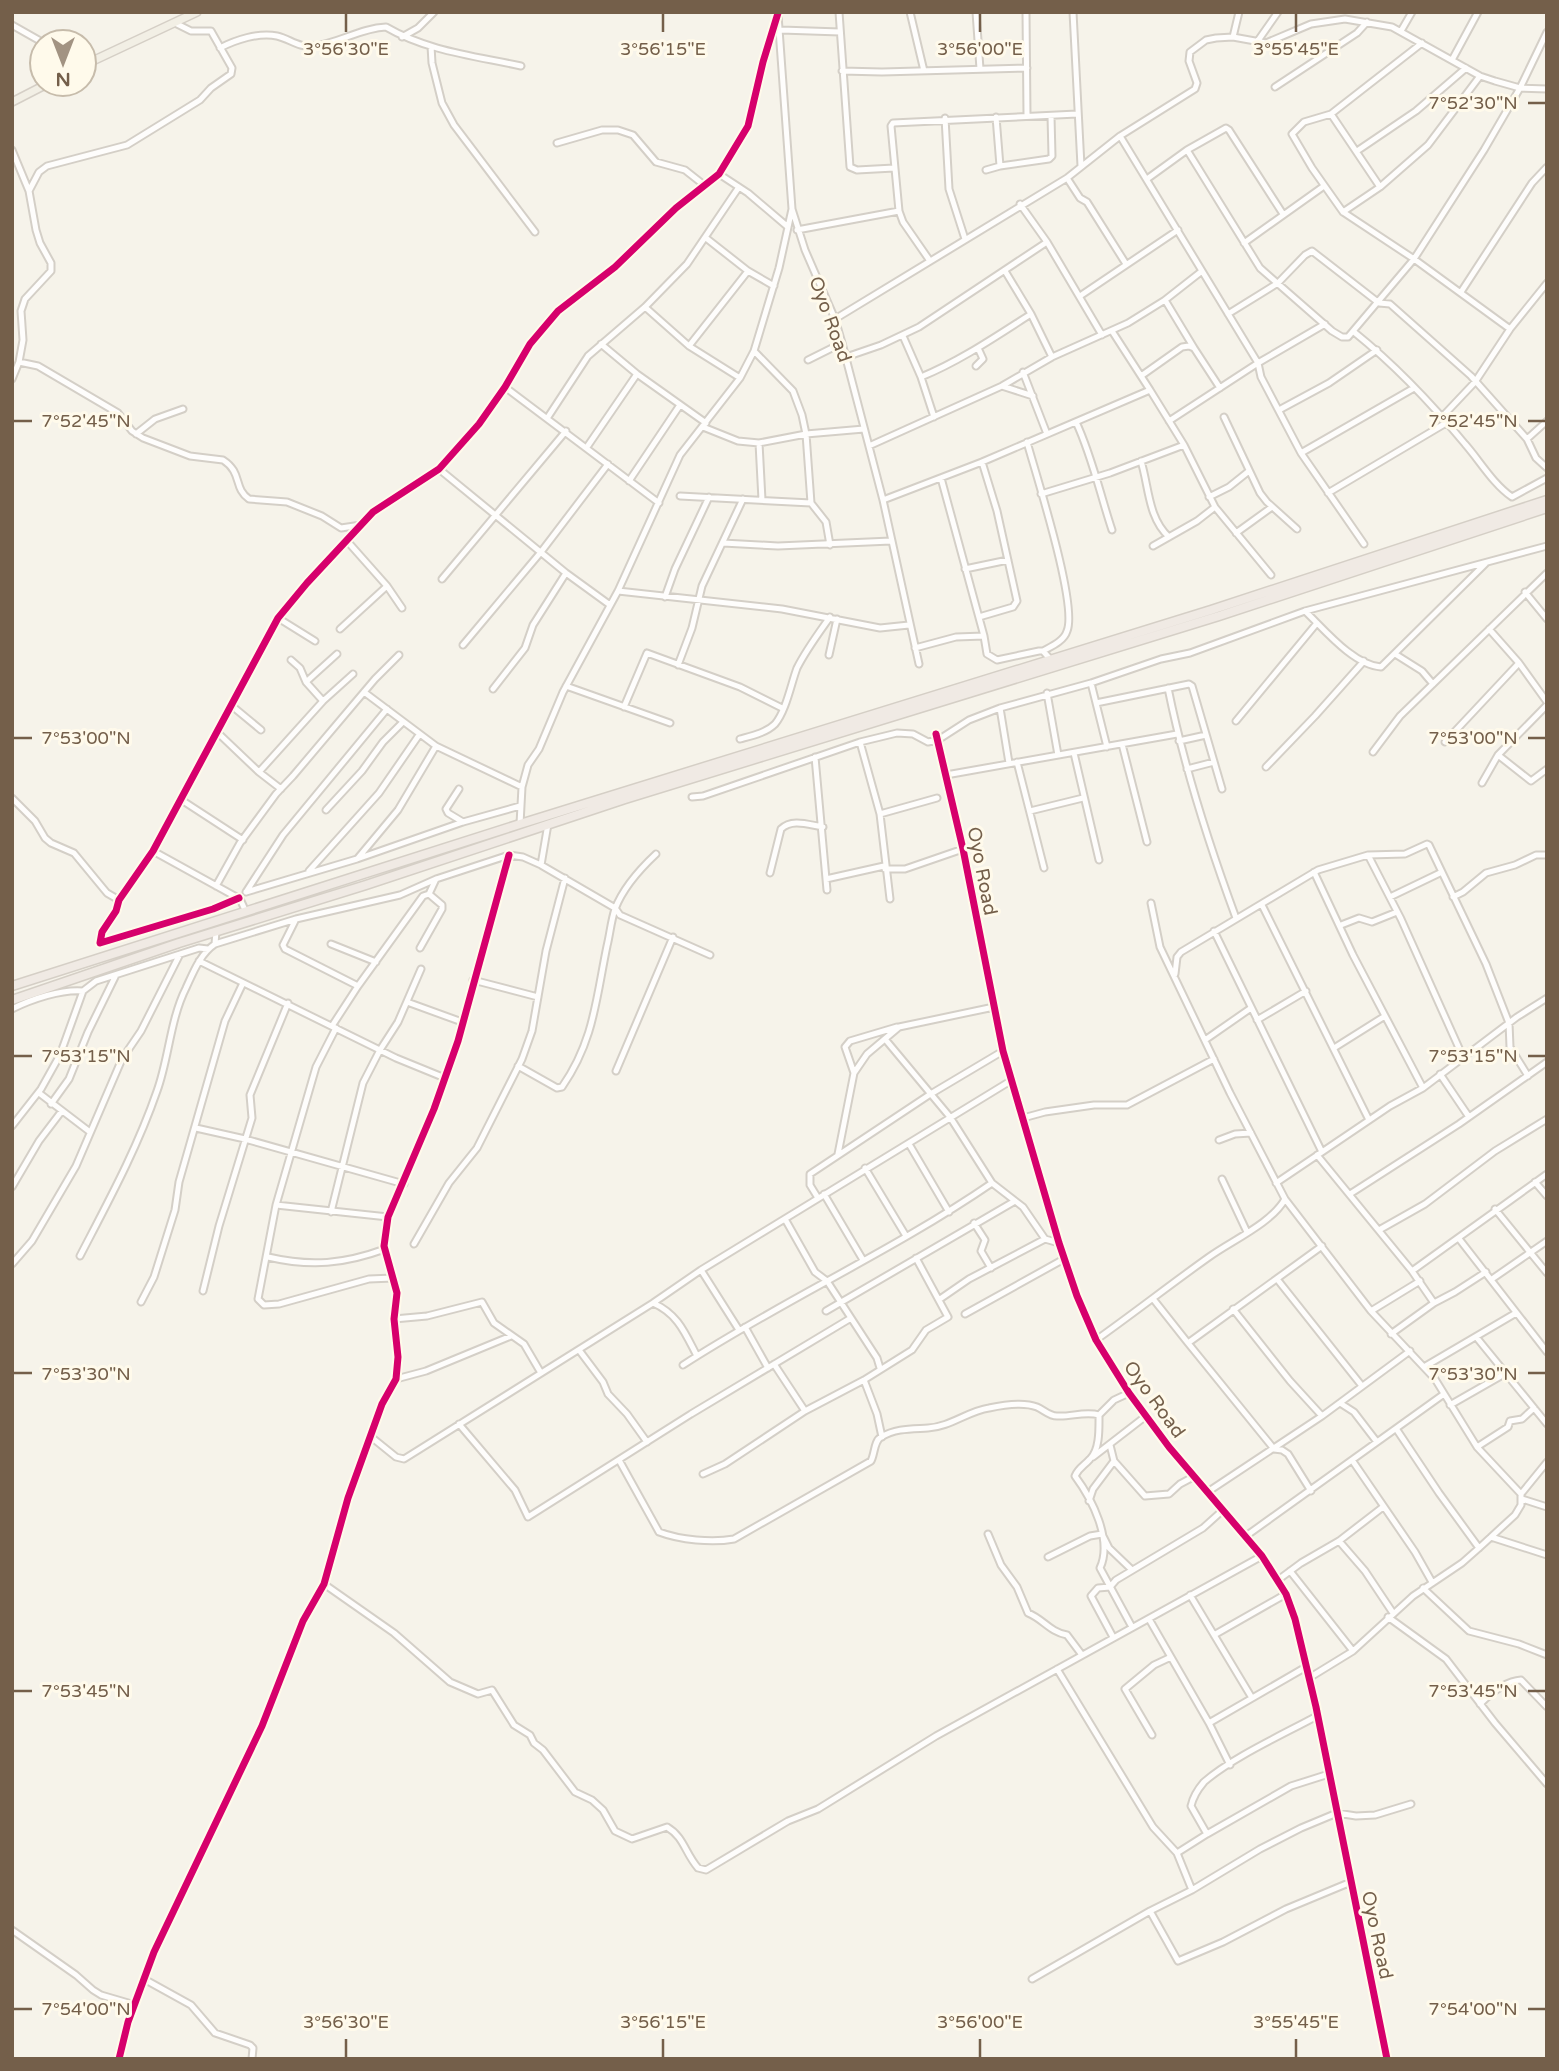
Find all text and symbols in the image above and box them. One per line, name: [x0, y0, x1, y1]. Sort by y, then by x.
north arrow: [28, 28, 98, 98]
text: 3°56'30"E: [303, 38, 389, 60]
text: 3°56'15"E: [620, 38, 706, 60]
text: 3°56'00"E: [937, 38, 1023, 60]
text: 3°55'45"E: [1253, 38, 1339, 60]
text: N: [55, 68, 71, 90]
text: 7°52'30"N: [1428, 92, 1518, 114]
street label: Oyo Road: [804, 273, 856, 365]
text: 7°52'45"N: [41, 410, 131, 432]
text: 7°52'45"N: [1428, 410, 1518, 432]
text: 7°53'00"N: [41, 727, 131, 749]
text: 7°53'00"N: [1428, 727, 1518, 749]
street label: Oyo Road: [963, 825, 1001, 917]
text: 7°53'15"N: [41, 1045, 131, 1067]
text: 7°53'15"N: [1428, 1045, 1518, 1067]
street label: Oyo Road: [1119, 1357, 1189, 1442]
text: 7°53'30"N: [41, 1363, 131, 1385]
text: 7°53'30"N: [1428, 1363, 1518, 1385]
text: 7°53'45"N: [41, 1680, 131, 1702]
text: 7°53'45"N: [1428, 1680, 1518, 1702]
street label: Oyo Road: [1357, 1889, 1397, 1981]
text: 7°54'00"N: [41, 1998, 131, 2020]
text: 7°54'00"N: [1428, 1998, 1518, 2020]
text: 3°56'30"E: [303, 2011, 389, 2033]
text: 3°56'15"E: [620, 2011, 706, 2033]
text: 3°56'00"E: [937, 2011, 1023, 2033]
text: 3°55'45"E: [1253, 2011, 1339, 2033]

